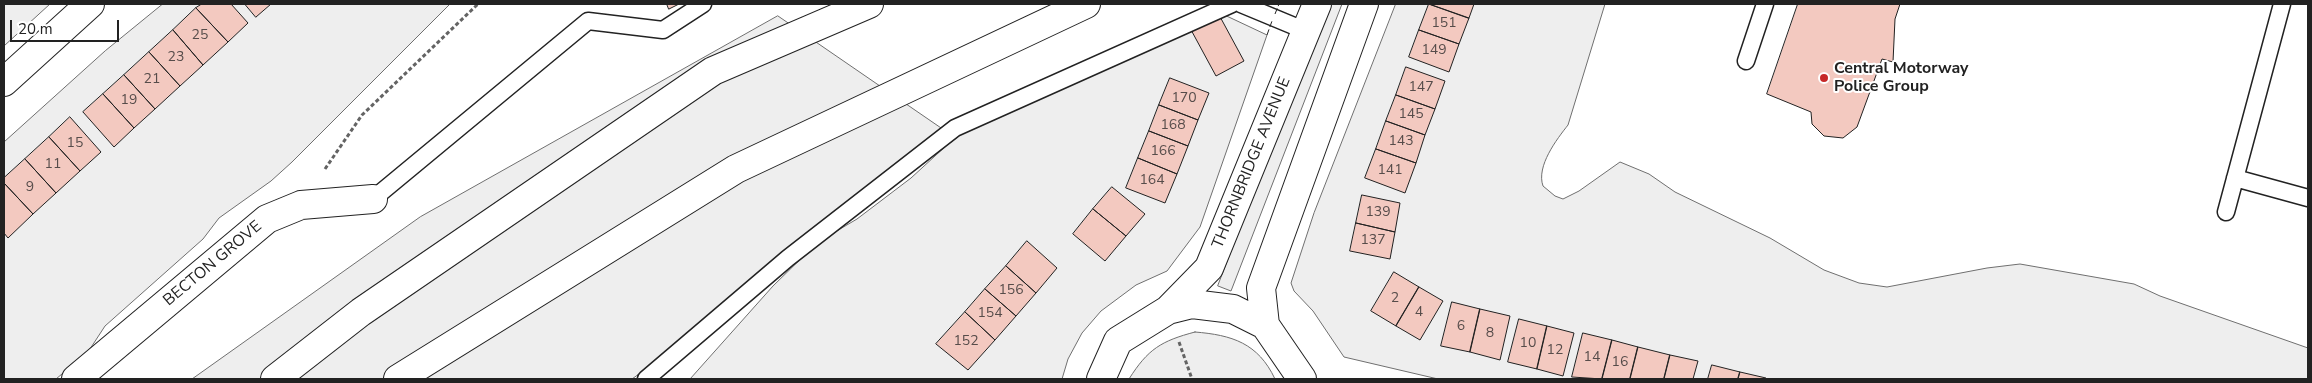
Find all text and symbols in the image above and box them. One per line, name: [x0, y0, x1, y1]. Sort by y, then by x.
scale bar: [12, 10, 121, 42]
house number: 151: [1431, 16, 1457, 32]
text: 20 m: [18, 19, 53, 39]
house number: 25: [192, 28, 208, 44]
house number: 149: [1421, 43, 1447, 59]
house number: 23: [168, 50, 184, 66]
place label: Central Motorway Police Group: [1834, 59, 1968, 97]
house number: 21: [144, 72, 160, 88]
marker: Central Motorway Police Group: [1818, 72, 1830, 84]
street label: THORNBRIDGE AVENUE: [1209, 75, 1295, 251]
house number: 147: [1408, 80, 1434, 96]
house number: 170: [1171, 91, 1197, 107]
house number: 19: [121, 93, 137, 109]
house number: 145: [1398, 107, 1424, 123]
house number: 168: [1160, 118, 1186, 134]
house number: 143: [1388, 134, 1414, 150]
house number: 15: [67, 136, 83, 152]
house number: 166: [1150, 144, 1176, 160]
house number: 11: [45, 157, 61, 173]
house number: 141: [1377, 163, 1403, 179]
house number: 164: [1139, 173, 1165, 189]
house number: 9: [26, 180, 34, 196]
house number: 139: [1365, 205, 1391, 221]
street label: BECTON GROVE: [160, 217, 266, 311]
house number: 137: [1360, 233, 1386, 249]
house number: 156: [998, 283, 1024, 299]
house number: 2: [1391, 291, 1399, 307]
house number: 4: [1415, 305, 1423, 321]
house number: 154: [977, 306, 1003, 322]
house number: 6: [1457, 319, 1465, 335]
house number: 8: [1486, 326, 1494, 342]
house number: 152: [953, 334, 979, 350]
house number: 10: [1520, 336, 1536, 352]
house number: 12: [1547, 343, 1563, 359]
house number: 14: [1584, 350, 1600, 366]
house number: 16: [1612, 355, 1628, 371]

